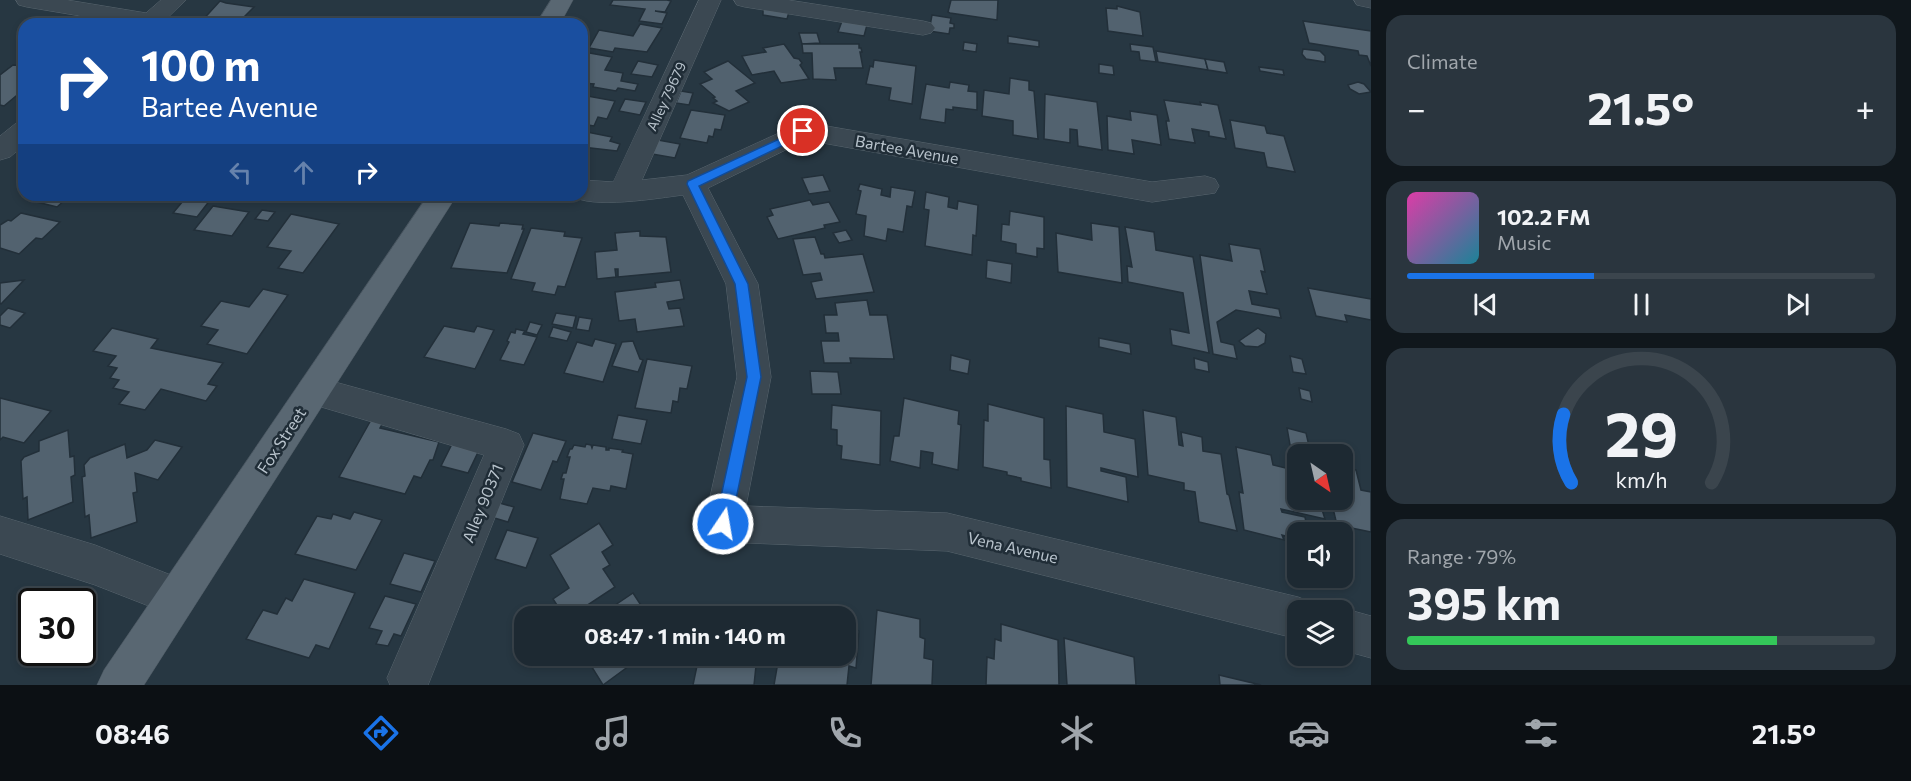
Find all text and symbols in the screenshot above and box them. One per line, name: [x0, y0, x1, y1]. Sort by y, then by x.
text: 100 m: [141, 38, 261, 90]
icon: right: [42, 42, 120, 120]
text: Climate: [1407, 49, 1477, 73]
street label: Alley 79679: [643, 59, 689, 133]
text: 21.5°: [1587, 79, 1694, 134]
text: −: [1407, 87, 1426, 128]
text: +: [1856, 87, 1875, 128]
text: Bartee Avenue: [141, 90, 318, 123]
pin: [777, 105, 828, 156]
icon: arrive: [786, 114, 819, 147]
street label: Bartee Avenue: [854, 131, 960, 167]
icon: left: [224, 156, 257, 189]
icon: ahead: [287, 156, 320, 189]
icon: right: [350, 156, 383, 189]
text: 102.2 FM: [1497, 203, 1590, 230]
text: Music: [1497, 230, 1551, 254]
icon: previous: [1469, 288, 1502, 321]
icon: pause: [1625, 288, 1658, 321]
icon: next: [1781, 288, 1814, 321]
text: 29: [1604, 394, 1678, 470]
street label: Fox Street: [253, 403, 310, 477]
north arrow: [1287, 444, 1353, 510]
map controls: [1287, 444, 1353, 666]
street label: Alley 90371: [458, 461, 506, 545]
text: km/h: [1615, 466, 1667, 492]
position arrow: [691, 492, 755, 556]
button: sound: [1287, 522, 1353, 588]
street label: Vena Avenue: [966, 527, 1060, 567]
text: Range · 79%: [1407, 544, 1516, 568]
text: 395 km: [1407, 574, 1561, 629]
speed limit sign: 30: [18, 588, 96, 666]
button: layers: [1287, 600, 1353, 666]
text: 08:47 · 1 min · 140 m: [584, 622, 786, 649]
icon: directions: [360, 712, 402, 754]
icon: music: [592, 712, 634, 754]
icon: phone: [824, 712, 866, 754]
icon: climate: [1056, 712, 1098, 754]
icon: car: [1288, 712, 1330, 754]
icon: filters: [1520, 712, 1562, 754]
text: 08:46: [95, 717, 170, 750]
text: 21.5°: [1752, 717, 1816, 750]

